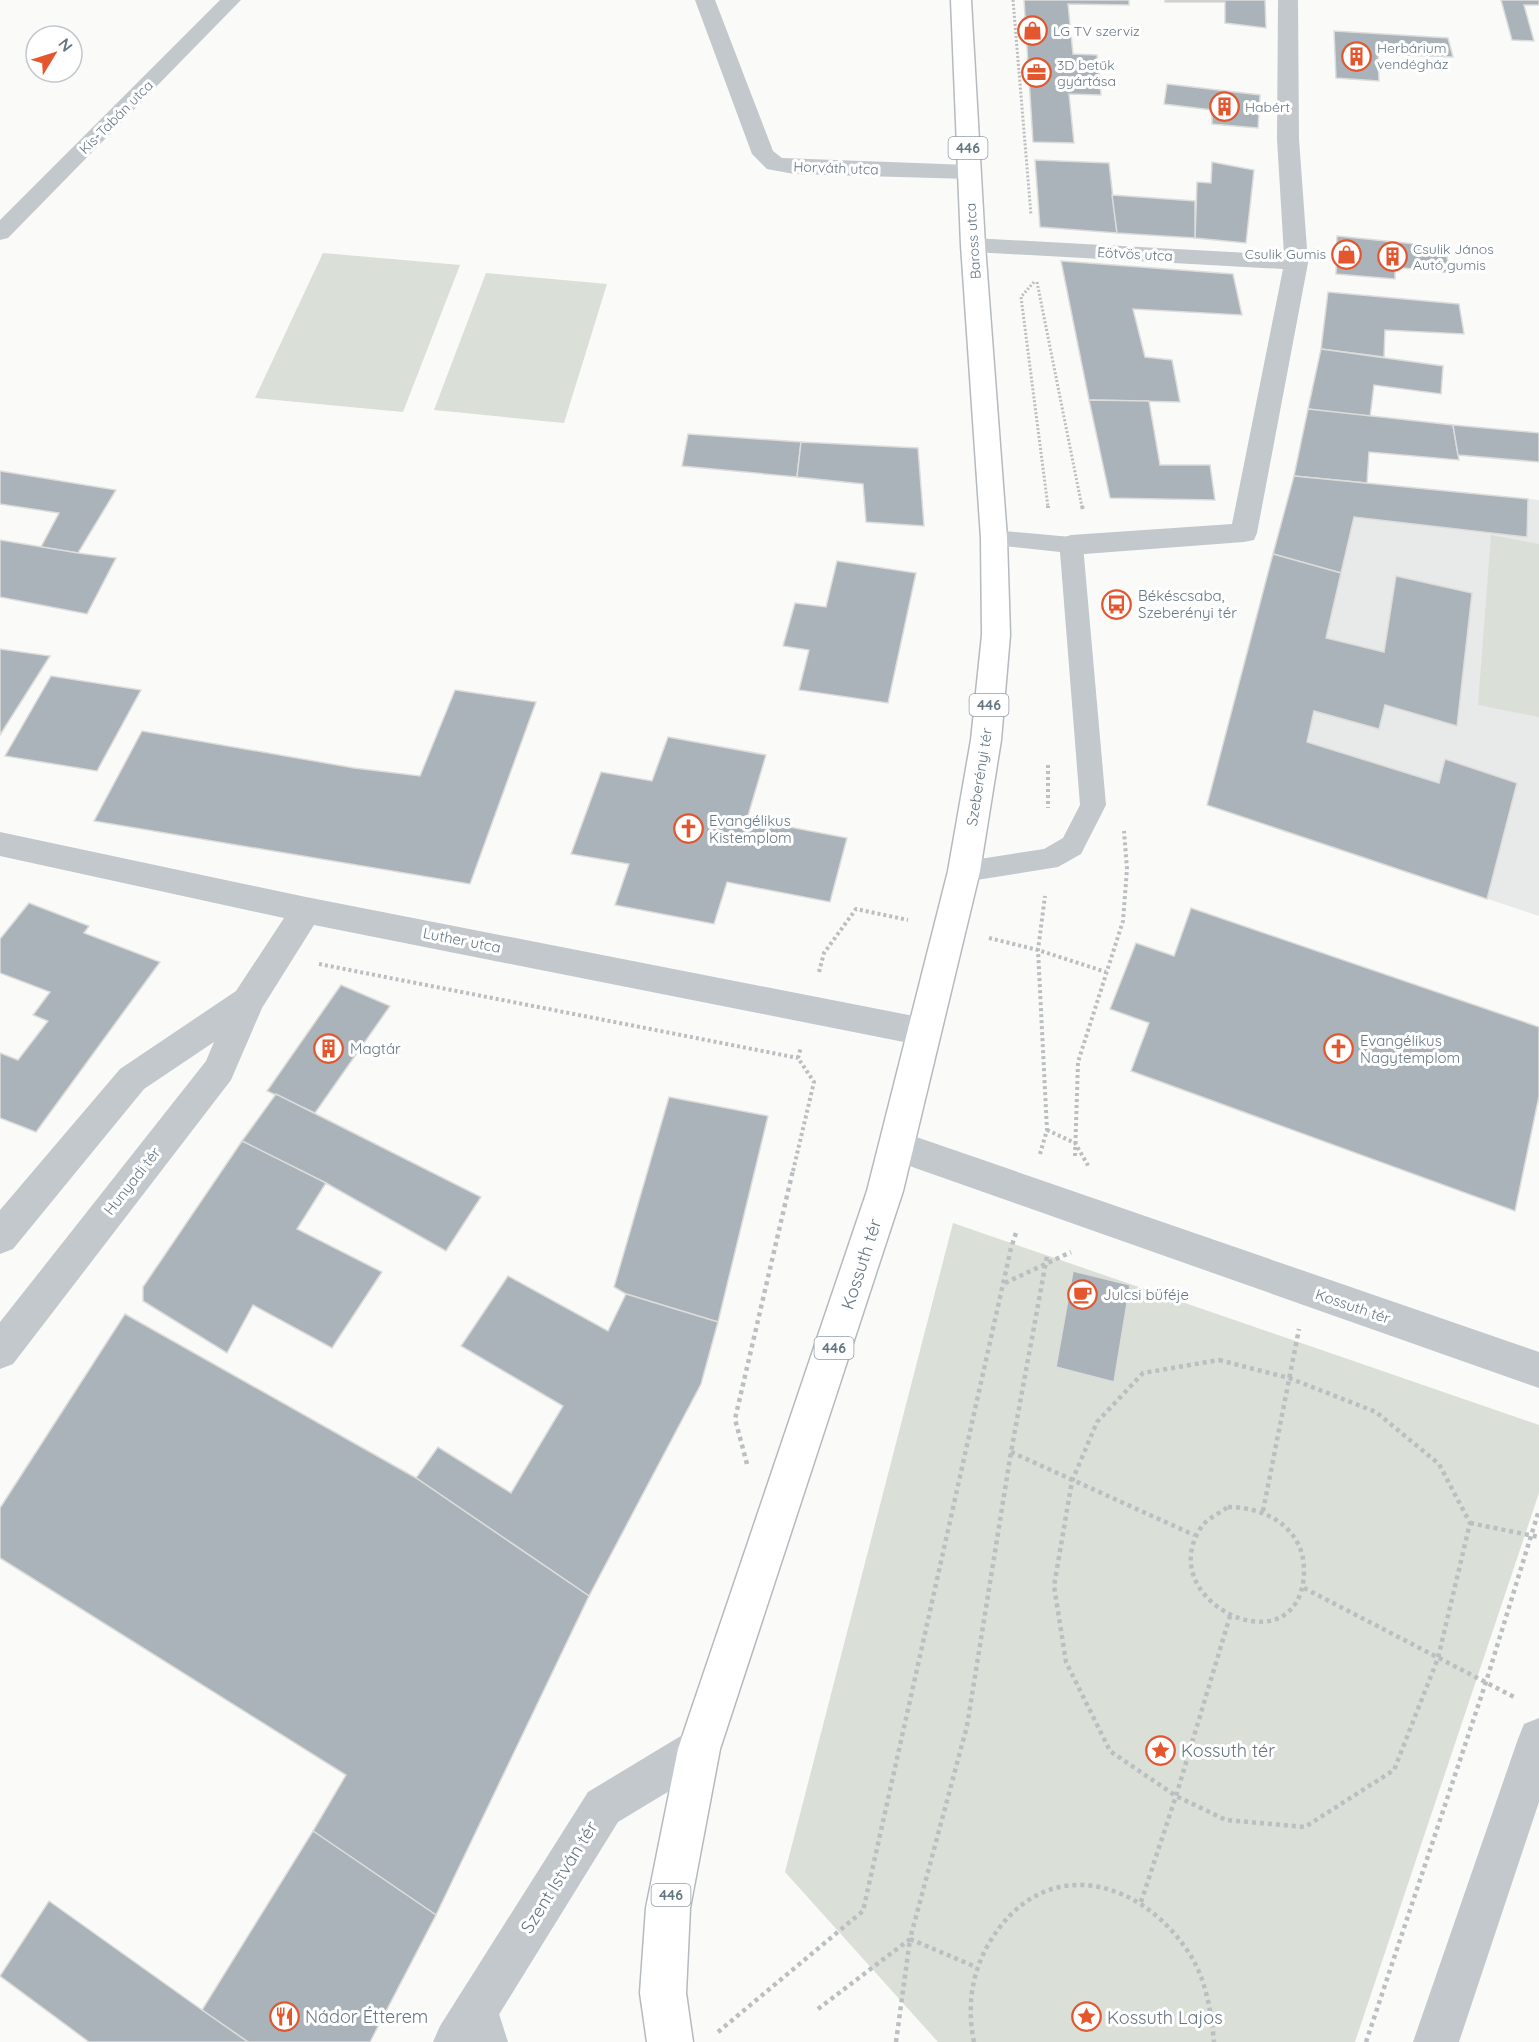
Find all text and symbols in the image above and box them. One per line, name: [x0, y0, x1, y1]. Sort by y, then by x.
shop icon: LG TV szerviz: [1016, 15, 1048, 47]
place label: LG TV szerviz: [1053, 22, 1140, 40]
north arrow: [24, 24, 84, 84]
text: N: [54, 34, 77, 56]
place label: Herbárium vendégház: [1377, 39, 1449, 73]
building icon: Herbárium vendégház: [1340, 40, 1372, 72]
place label: 3D betűk gyártása: [1057, 56, 1116, 90]
office icon: 3D betűk gyártása: [1020, 57, 1052, 89]
street label: Kis-Tabán utca: [75, 76, 157, 158]
building icon: Habért: [1208, 91, 1240, 123]
place label: Habért: [1245, 98, 1290, 116]
road number: 446: [948, 137, 988, 159]
street label: Horváth utca: [793, 158, 879, 178]
street label: Baross utca: [961, 202, 985, 280]
shop icon: Csulik Gumis: [1331, 238, 1363, 270]
place label: Csulik János Autó gumis: [1413, 240, 1494, 274]
building icon: Csulik János Autó gumis: [1376, 241, 1408, 273]
street label: Eötvös utca: [1097, 243, 1173, 265]
place label: Csulik Gumis: [1245, 245, 1326, 263]
place label: Békéscsaba, Szeberényi tér: [1138, 586, 1237, 622]
bus stop icon: Békéscsaba, Szeberényi tér: [1101, 588, 1133, 620]
road number: 446: [970, 694, 1008, 716]
street label: Szeberényi tér: [962, 726, 996, 827]
place label: Evangélikus Kistemplom: [709, 811, 792, 847]
church icon: Evangélikus Kistemplom: [672, 813, 704, 845]
street label: Luther utca: [421, 923, 503, 957]
place label: Evangélikus Nagytemplom: [1360, 1031, 1460, 1067]
building icon: Magtár: [313, 1032, 345, 1064]
church icon: Evangélikus Nagytemplom: [1323, 1033, 1355, 1065]
place label: Magtár: [350, 1039, 401, 1058]
street label: Hunyadi tér: [100, 1143, 165, 1219]
street label: Kossuth tér: [836, 1216, 887, 1312]
cafe icon: Julcsi büféje: [1066, 1278, 1098, 1310]
street label: Kossuth tér: [1313, 1284, 1393, 1328]
place label: Julcsi büféje: [1103, 1285, 1189, 1304]
road number: 446: [814, 1337, 854, 1359]
place icon: Kossuth tér: [1144, 1734, 1176, 1766]
place label: Kossuth tér: [1181, 1739, 1275, 1762]
street label: Szent István tér: [515, 1817, 603, 1937]
road number: 446: [652, 1884, 690, 1906]
restaurant icon: Nádor Étterem: [268, 2000, 300, 2032]
place icon: Kossuth Lajos: [1070, 2001, 1102, 2033]
place label: Nádor Étterem: [305, 2005, 428, 2028]
place label: Kossuth Lajos: [1107, 2006, 1223, 2029]

